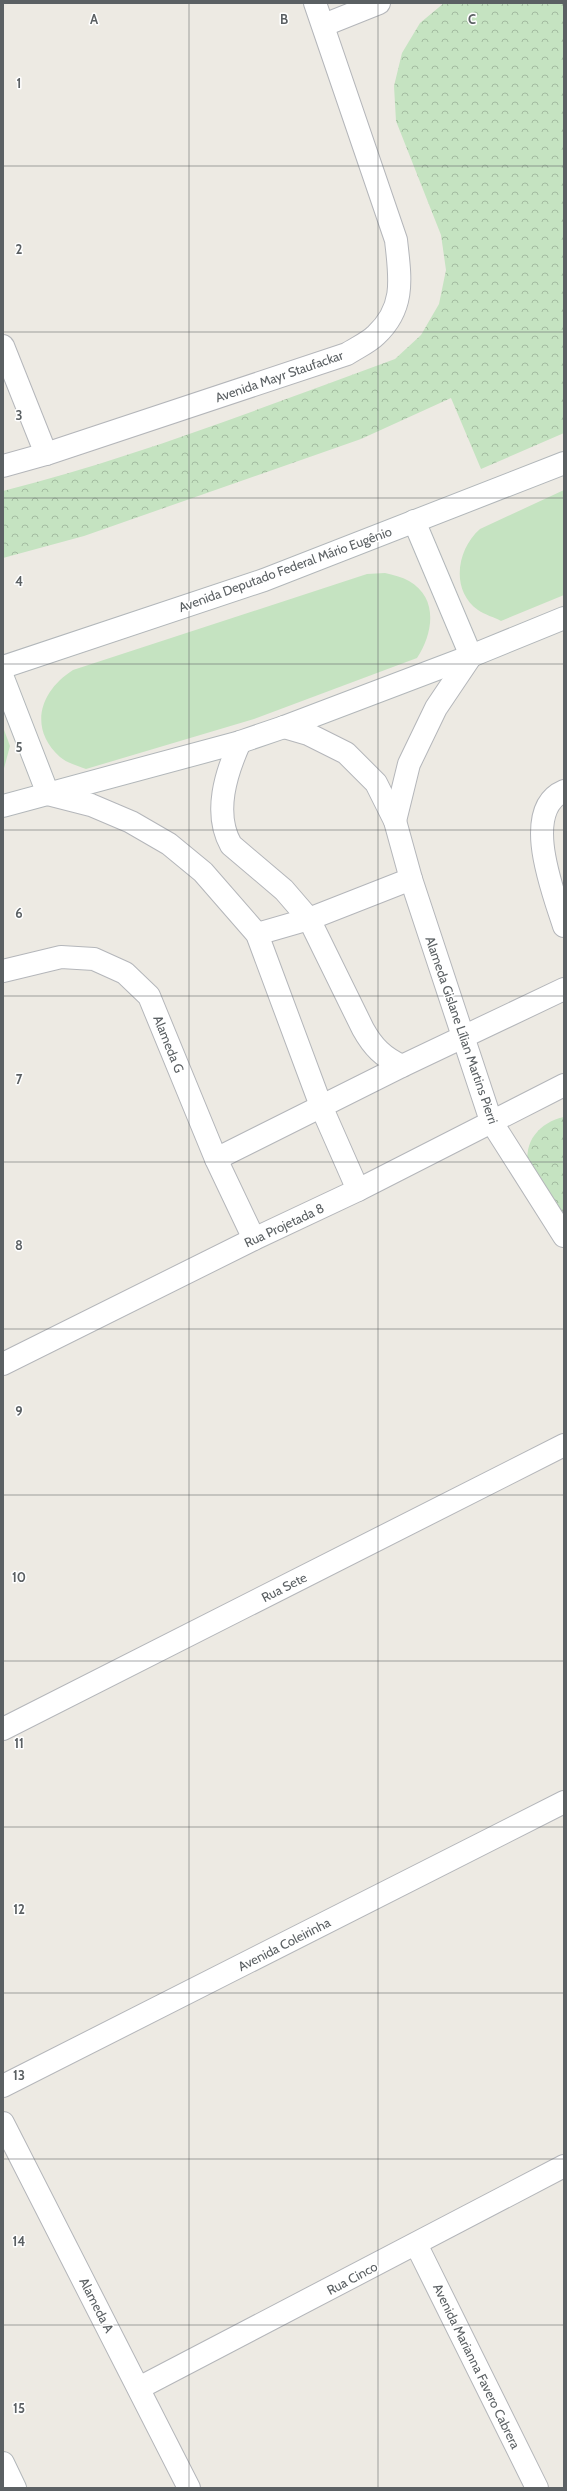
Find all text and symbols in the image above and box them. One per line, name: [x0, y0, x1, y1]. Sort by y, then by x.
text: A: [90, 11, 99, 27]
text: B: [280, 11, 288, 27]
text: C: [468, 11, 476, 27]
text: 1: [17, 75, 21, 91]
text: 2: [16, 241, 23, 257]
street label: Avenida Mayr Staufackar: [213, 346, 346, 405]
text: 3: [15, 407, 23, 423]
street label: Avenida Deputado Federal Mário Eugênio: [176, 523, 394, 615]
text: 4: [15, 573, 23, 589]
text: 5: [16, 739, 23, 755]
text: 6: [15, 905, 23, 921]
street label: Alameda Gislane Lílian Martins Pierri: [422, 934, 502, 1126]
street label: Alameda G: [150, 1013, 188, 1075]
text: 7: [16, 1071, 23, 1087]
street label: Rua Projetada 8: [241, 1199, 327, 1251]
text: 8: [15, 1237, 23, 1253]
text: 9: [15, 1403, 23, 1419]
text: 10: [12, 1569, 26, 1585]
street label: Rua Sete: [259, 1569, 310, 1605]
text: 11: [14, 1735, 24, 1751]
text: 12: [13, 1901, 25, 1917]
street label: Avenida Coleirinha: [235, 1913, 334, 1974]
text: 13: [13, 2067, 25, 2083]
text: 14: [13, 2233, 25, 2249]
street label: Rua Cinco: [324, 2258, 380, 2298]
street label: Alameda A: [76, 2275, 118, 2335]
street label: Avenida Marianna Favero Cabrera: [430, 2281, 524, 2452]
text: 15: [13, 2400, 25, 2416]

